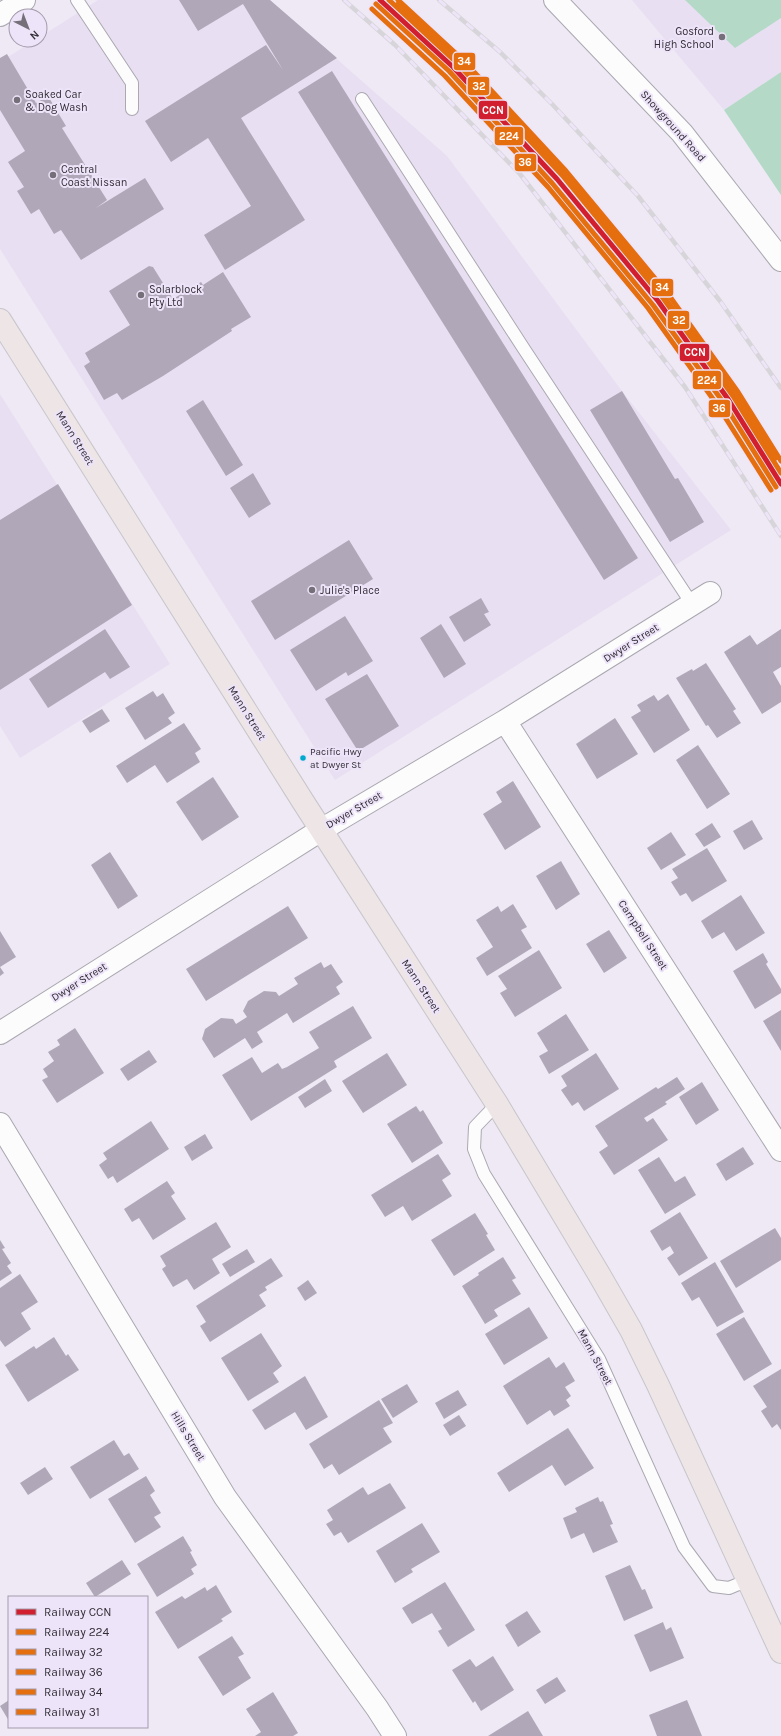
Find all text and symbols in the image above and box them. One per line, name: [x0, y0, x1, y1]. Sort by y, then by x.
north arrow: [8, 8, 48, 48]
place label: Gosford High School: [654, 25, 714, 51]
text: N: [27, 28, 42, 43]
marker: Gosford High School: [717, 32, 727, 42]
line badge: 34: [453, 52, 476, 71]
text: 34: [457, 55, 471, 68]
line badge: 32: [467, 76, 490, 96]
text: 32: [472, 80, 486, 93]
place label: Soaked Car & Dog Wash: [25, 88, 88, 114]
street label: Showground Road: [638, 88, 708, 164]
marker: Soaked Car & Dog Wash: [12, 95, 22, 105]
line badge: CCN: [478, 100, 508, 120]
text: CCN: [482, 104, 504, 117]
line badge: 224: [494, 126, 524, 146]
text: 224: [499, 130, 519, 143]
line badge: 36: [514, 153, 537, 172]
text: 36: [518, 156, 532, 169]
place label: Central Coast Nissan: [61, 163, 127, 189]
marker: Central Coast Nissan: [48, 170, 58, 180]
line badge: 34: [651, 278, 674, 297]
text: 34: [655, 281, 669, 294]
place label: Solarblock Pty Ltd: [149, 283, 202, 309]
marker: Solarblock Pty Ltd: [136, 290, 146, 300]
line badge: 32: [667, 310, 690, 330]
text: 32: [672, 314, 686, 327]
line badge: CCN: [679, 343, 710, 362]
text: CCN: [684, 346, 706, 359]
line badge: 224: [692, 370, 722, 390]
text: 224: [697, 374, 717, 387]
line badge: 36: [708, 399, 731, 418]
text: 36: [712, 402, 726, 415]
street label: Mann Street: [53, 408, 97, 468]
place label: Julie's Place: [320, 584, 380, 597]
marker: Julie's Place: [307, 585, 317, 595]
street label: Dwyer Street: [601, 621, 661, 665]
street label: Mann Street: [225, 683, 269, 743]
place label: Pacific Hwy at Dwyer St: [310, 746, 362, 771]
marker: Pacific Hwy at Dwyer St: [298, 753, 308, 763]
street label: Dwyer Street: [324, 789, 384, 831]
street label: Campbell Street: [616, 898, 670, 972]
street label: Mann Street: [399, 957, 443, 1015]
street label: Dwyer Street: [49, 960, 109, 1004]
street label: Mann Street: [575, 1327, 615, 1387]
street label: Hills Street: [168, 1409, 208, 1463]
legend: [8, 1596, 148, 1728]
text: Railway CCN: [44, 1605, 112, 1619]
text: Railway 224: [44, 1625, 110, 1639]
text: Railway 32: [44, 1645, 103, 1659]
text: Railway 36: [44, 1665, 103, 1679]
text: Railway 34: [44, 1685, 103, 1699]
text: Railway 31: [44, 1705, 100, 1719]

